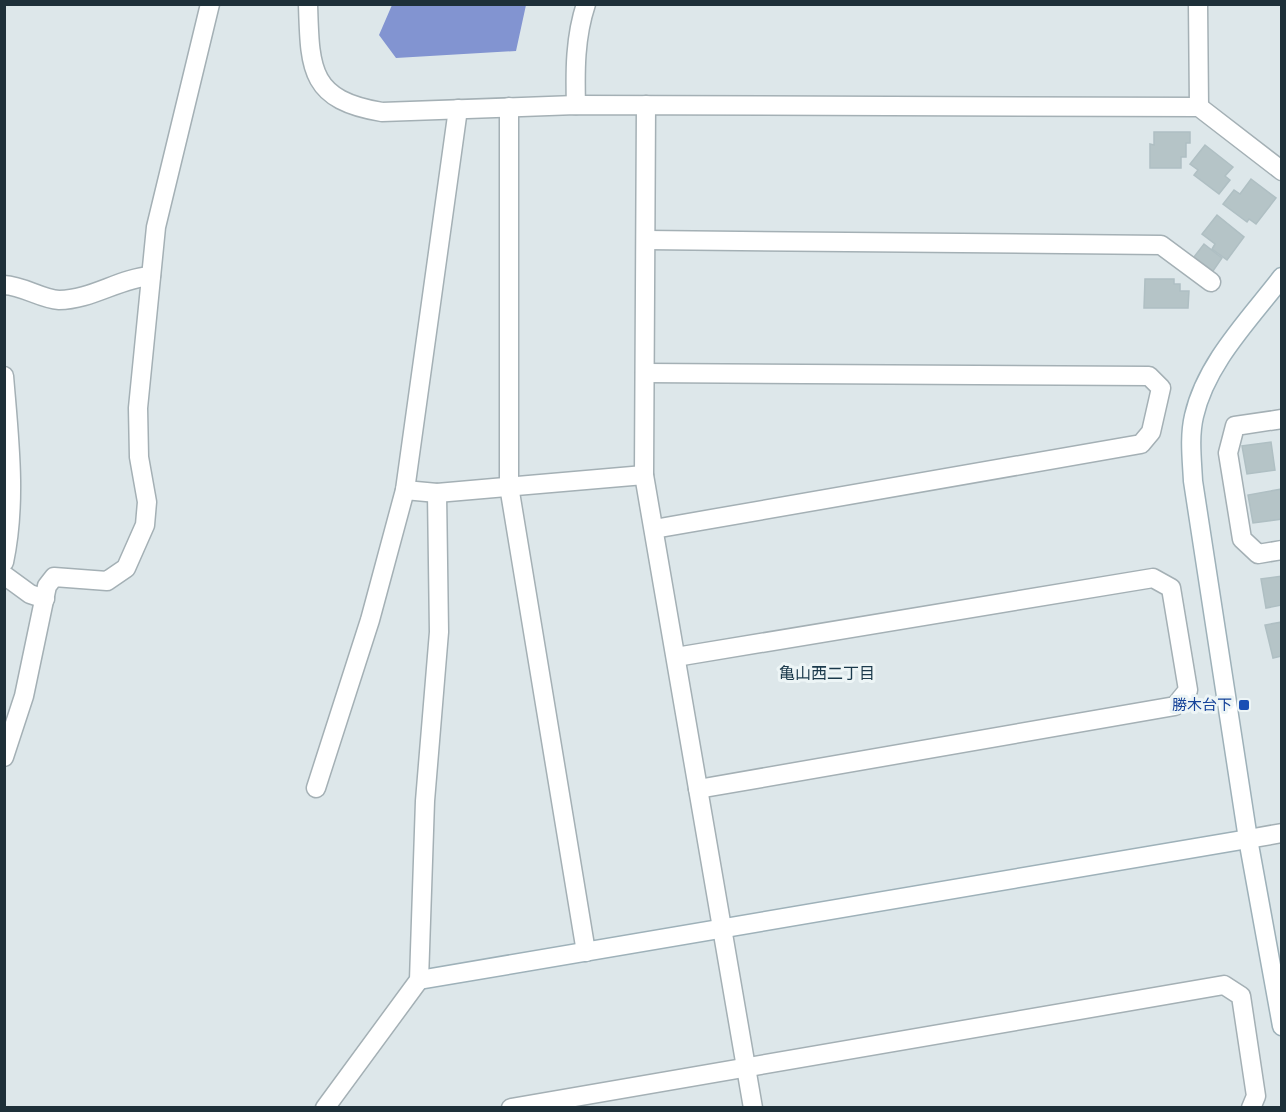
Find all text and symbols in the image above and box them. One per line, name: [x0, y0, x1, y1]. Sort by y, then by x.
district label: 亀山西二丁目: [779, 663, 875, 683]
place label: 勝木台下: [1172, 695, 1232, 714]
marker: 勝木台下: [1237, 698, 1251, 712]

